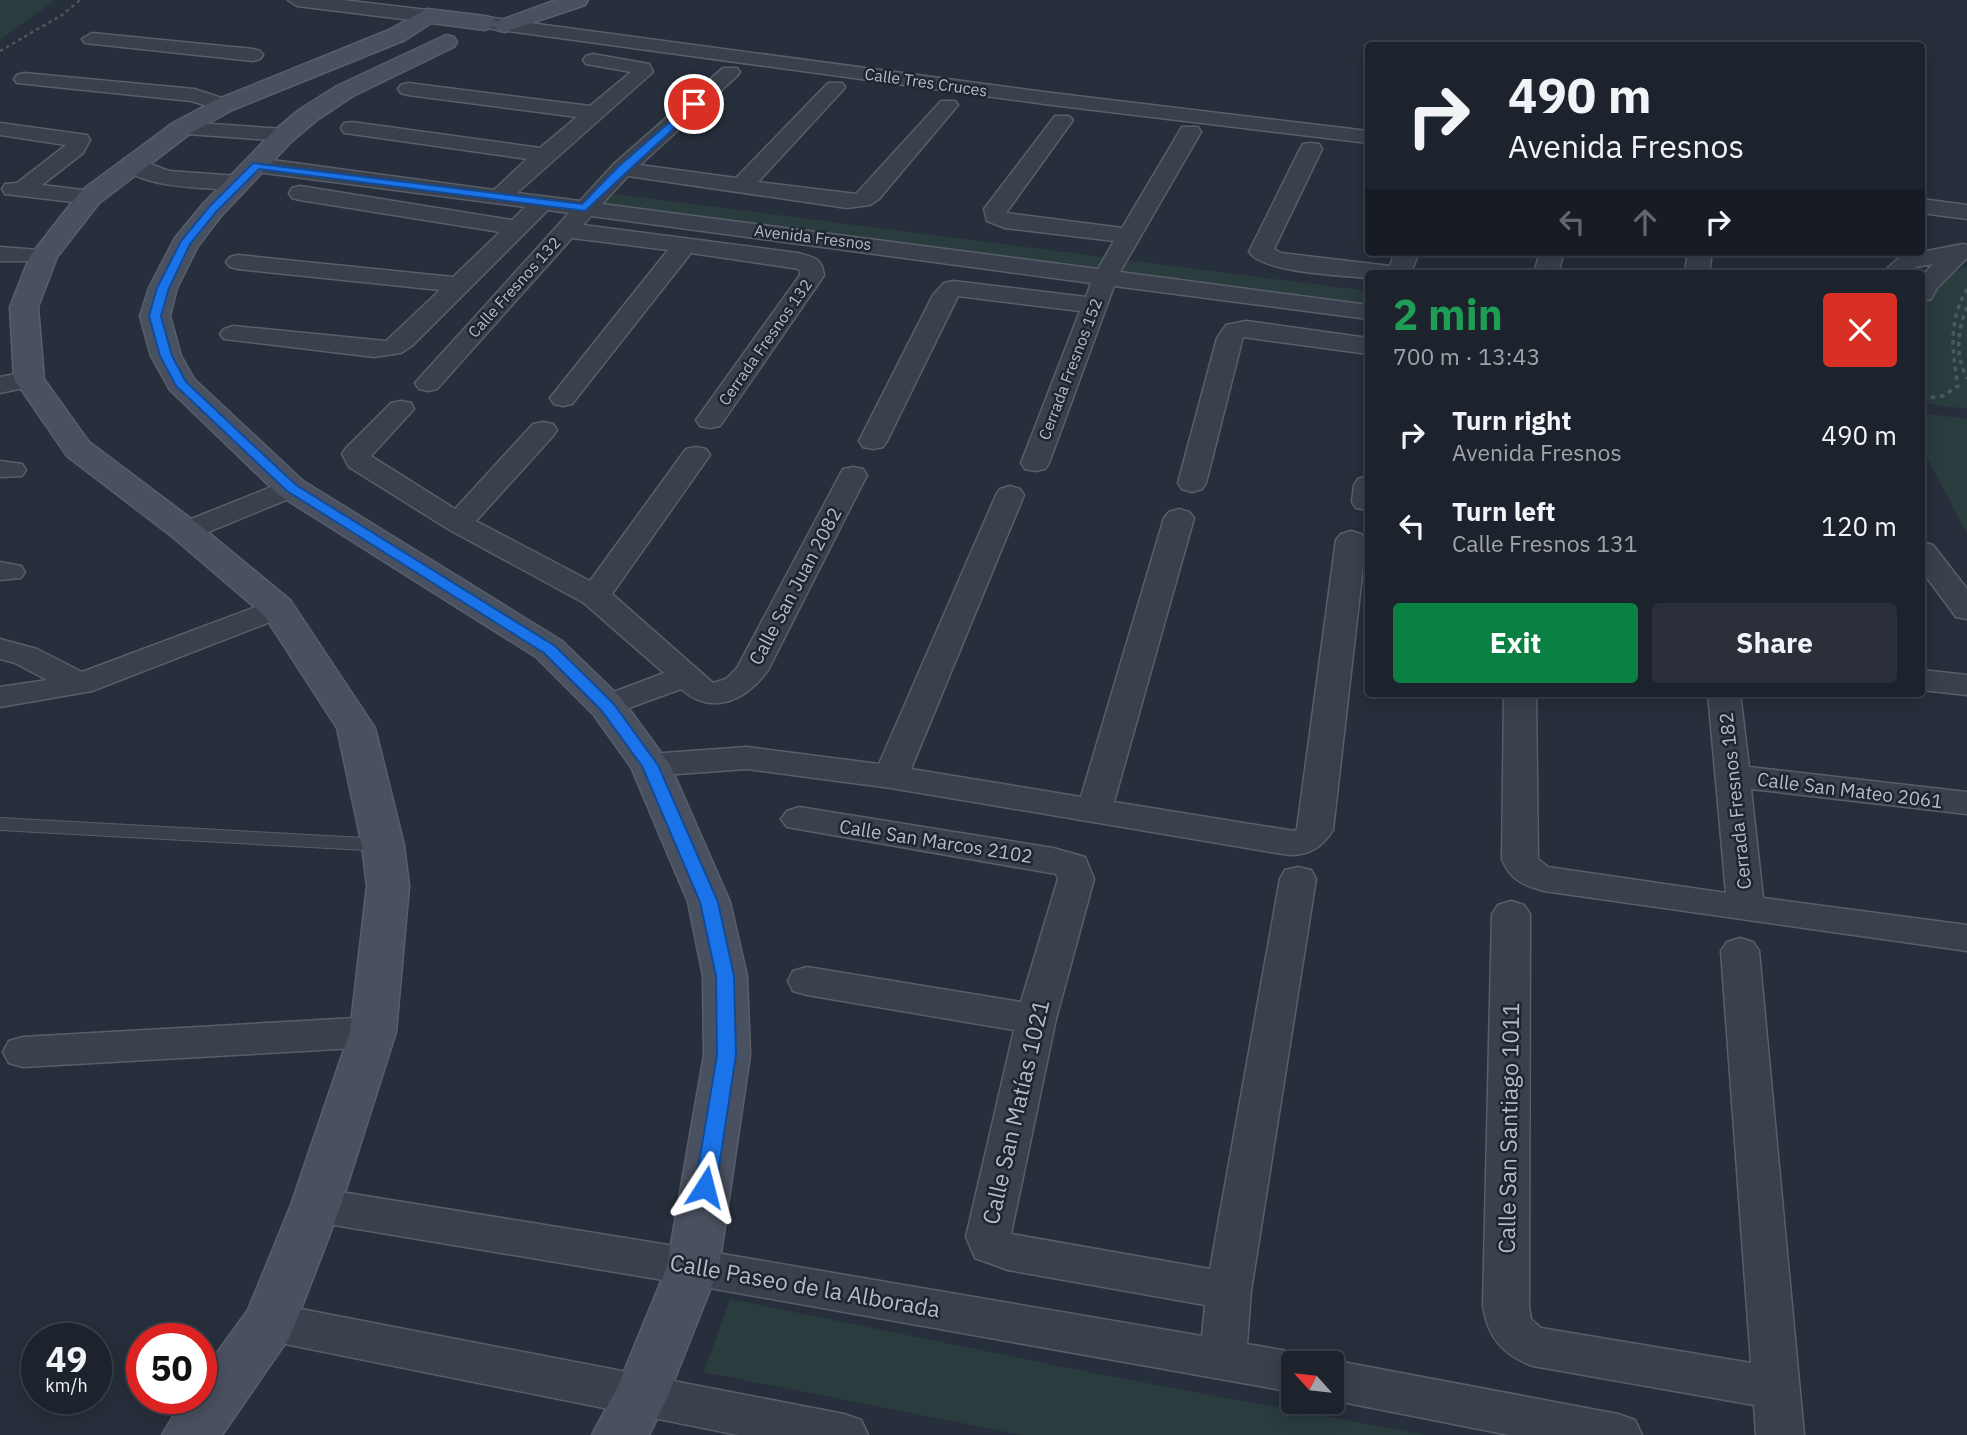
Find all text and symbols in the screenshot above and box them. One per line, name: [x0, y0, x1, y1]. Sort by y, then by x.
street label: Calle Tres Cruces: [863, 63, 989, 101]
text: 490 m: [1508, 63, 1652, 126]
icon: right: [1393, 70, 1484, 161]
pin: [664, 74, 724, 134]
icon: arrive: [675, 85, 713, 123]
text: Avenida Fresnos: [1508, 125, 1744, 167]
icon: left: [1553, 203, 1591, 241]
icon: ahead: [1626, 203, 1664, 241]
icon: right: [1699, 203, 1737, 241]
street label: Avenida Fresnos: [753, 220, 873, 254]
street label: Calle Fresnos 132: [463, 232, 565, 342]
street label: Cerrada Fresnos 132: [714, 275, 816, 409]
text: 2 min: [1393, 287, 1503, 342]
button: close: [1823, 293, 1897, 367]
street label: Cerrada Fresnos 152: [1034, 295, 1106, 443]
text: 700 m · 13:43: [1393, 341, 1540, 371]
text: Turn right: [1452, 403, 1571, 437]
icon: right: [1393, 416, 1431, 454]
text: 490 m: [1821, 418, 1897, 452]
text: Avenida Fresnos: [1452, 437, 1622, 467]
text: Turn left: [1452, 494, 1555, 528]
street label: Calle San Juan 2082: [743, 503, 847, 669]
icon: left: [1393, 507, 1431, 545]
text: 120 m: [1821, 509, 1897, 543]
text: Calle Fresnos 131: [1452, 528, 1638, 558]
button: Exit: [1393, 603, 1638, 683]
button: Share: [1652, 603, 1897, 683]
street label: Cerrada Fresnos 182: [1714, 711, 1756, 891]
street label: Calle San Mateo 2061: [1756, 767, 1944, 813]
street label: Calle San Marcos 2102: [838, 814, 1034, 868]
street label: Calle San Matías 1021: [975, 996, 1056, 1227]
street label: Calle San Santiago 1011: [1491, 1002, 1525, 1254]
position arrow: [668, 1150, 742, 1224]
street label: Calle Paseo de la Alborada: [668, 1246, 943, 1324]
speed limit sign: 50: [126, 1323, 217, 1414]
text: 49: [45, 1336, 88, 1382]
north arrow: [1281, 1351, 1344, 1414]
map controls: [1281, 1351, 1344, 1414]
text: km/h: [45, 1374, 88, 1397]

